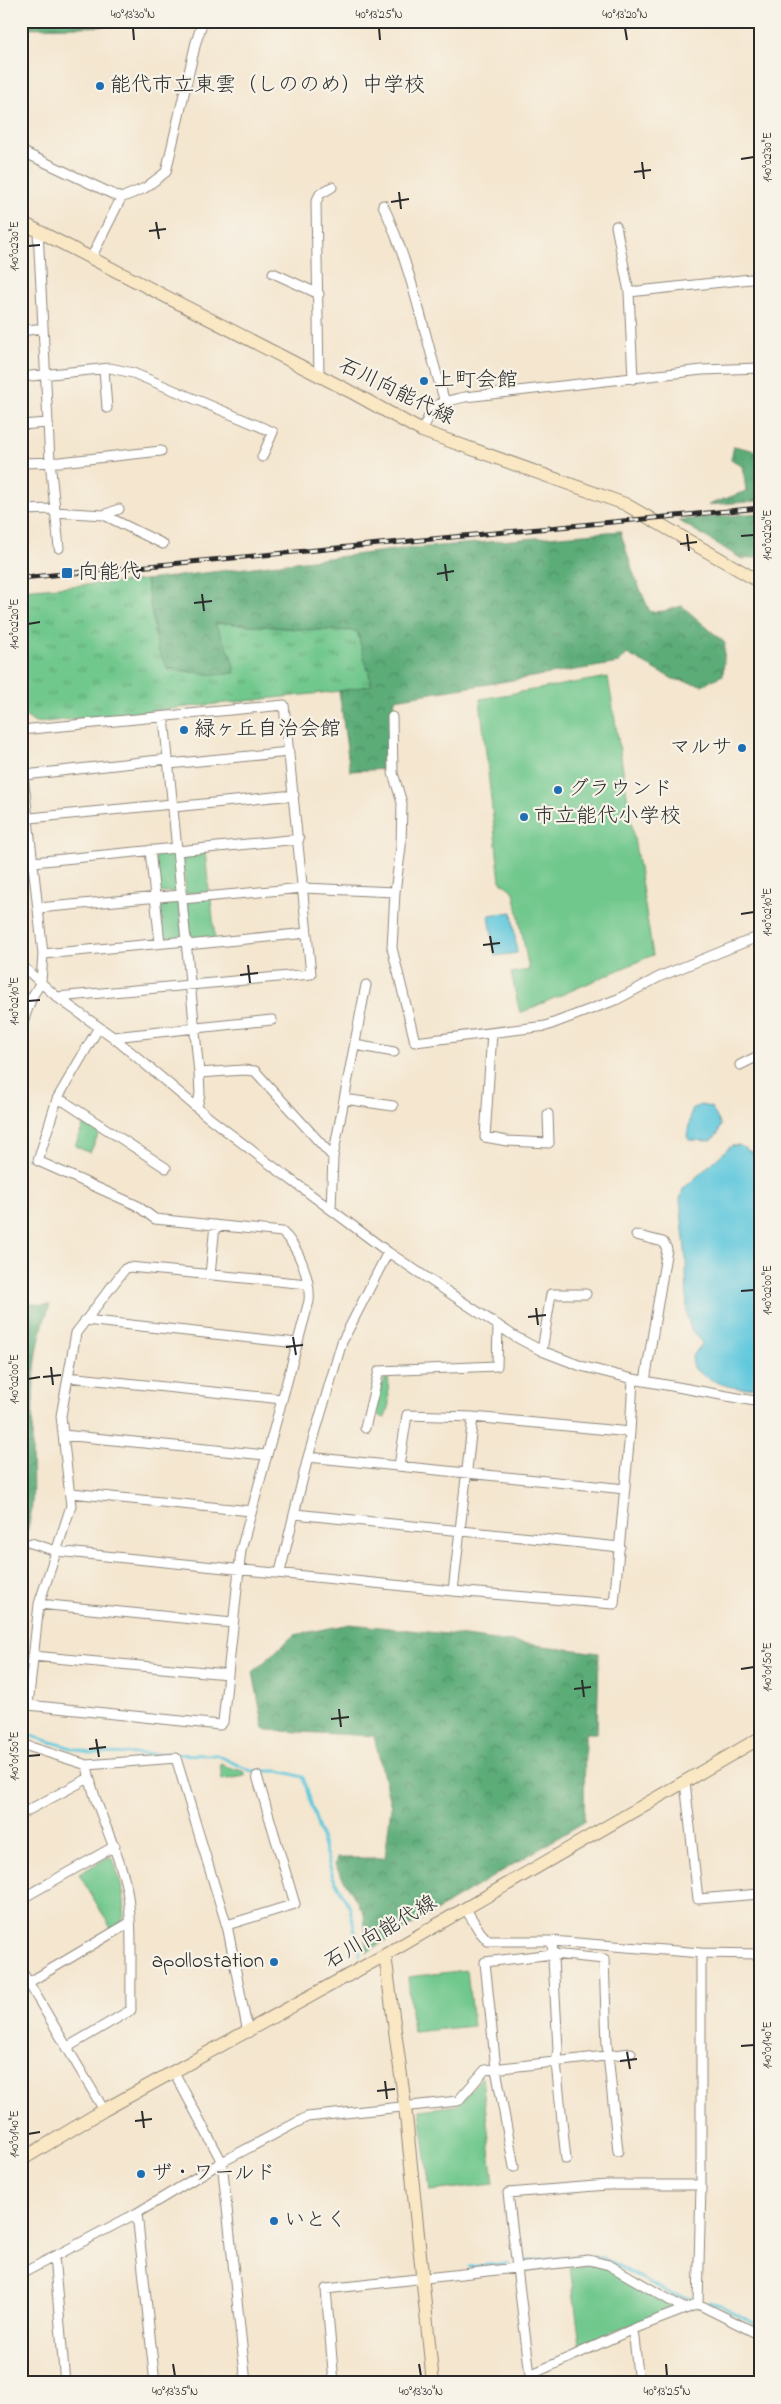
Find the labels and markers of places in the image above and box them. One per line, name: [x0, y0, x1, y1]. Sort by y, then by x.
place label: 能代市立東雲（しののめ）中学校: [110, 71, 425, 101]
marker: 能代市立東雲（しののめ）中学校: [94, 80, 106, 92]
place label: 上町会館: [434, 366, 518, 396]
marker: 上町会館: [418, 375, 430, 387]
place label: 向能代: [78, 558, 141, 588]
marker: 向能代: [60, 566, 74, 580]
place label: 緑ヶ丘自治会館: [194, 715, 341, 745]
marker: 緑ヶ丘自治会館: [178, 724, 190, 736]
place label: マルサ: [669, 733, 732, 763]
marker: マルサ: [736, 742, 748, 754]
place label: グラウンド: [568, 775, 673, 805]
marker: グラウンド: [552, 784, 564, 796]
place label: 市立能代小学校: [534, 802, 681, 832]
marker: 市立能代小学校: [518, 811, 530, 823]
place label: apollostation: [152, 1947, 264, 1977]
marker: apollostation: [268, 1956, 280, 1968]
place label: ザ・ワールド: [151, 2159, 276, 2189]
marker: ザ・ワールド: [135, 2168, 147, 2180]
place label: いとく: [284, 2206, 347, 2236]
marker: いとく: [268, 2215, 280, 2227]

